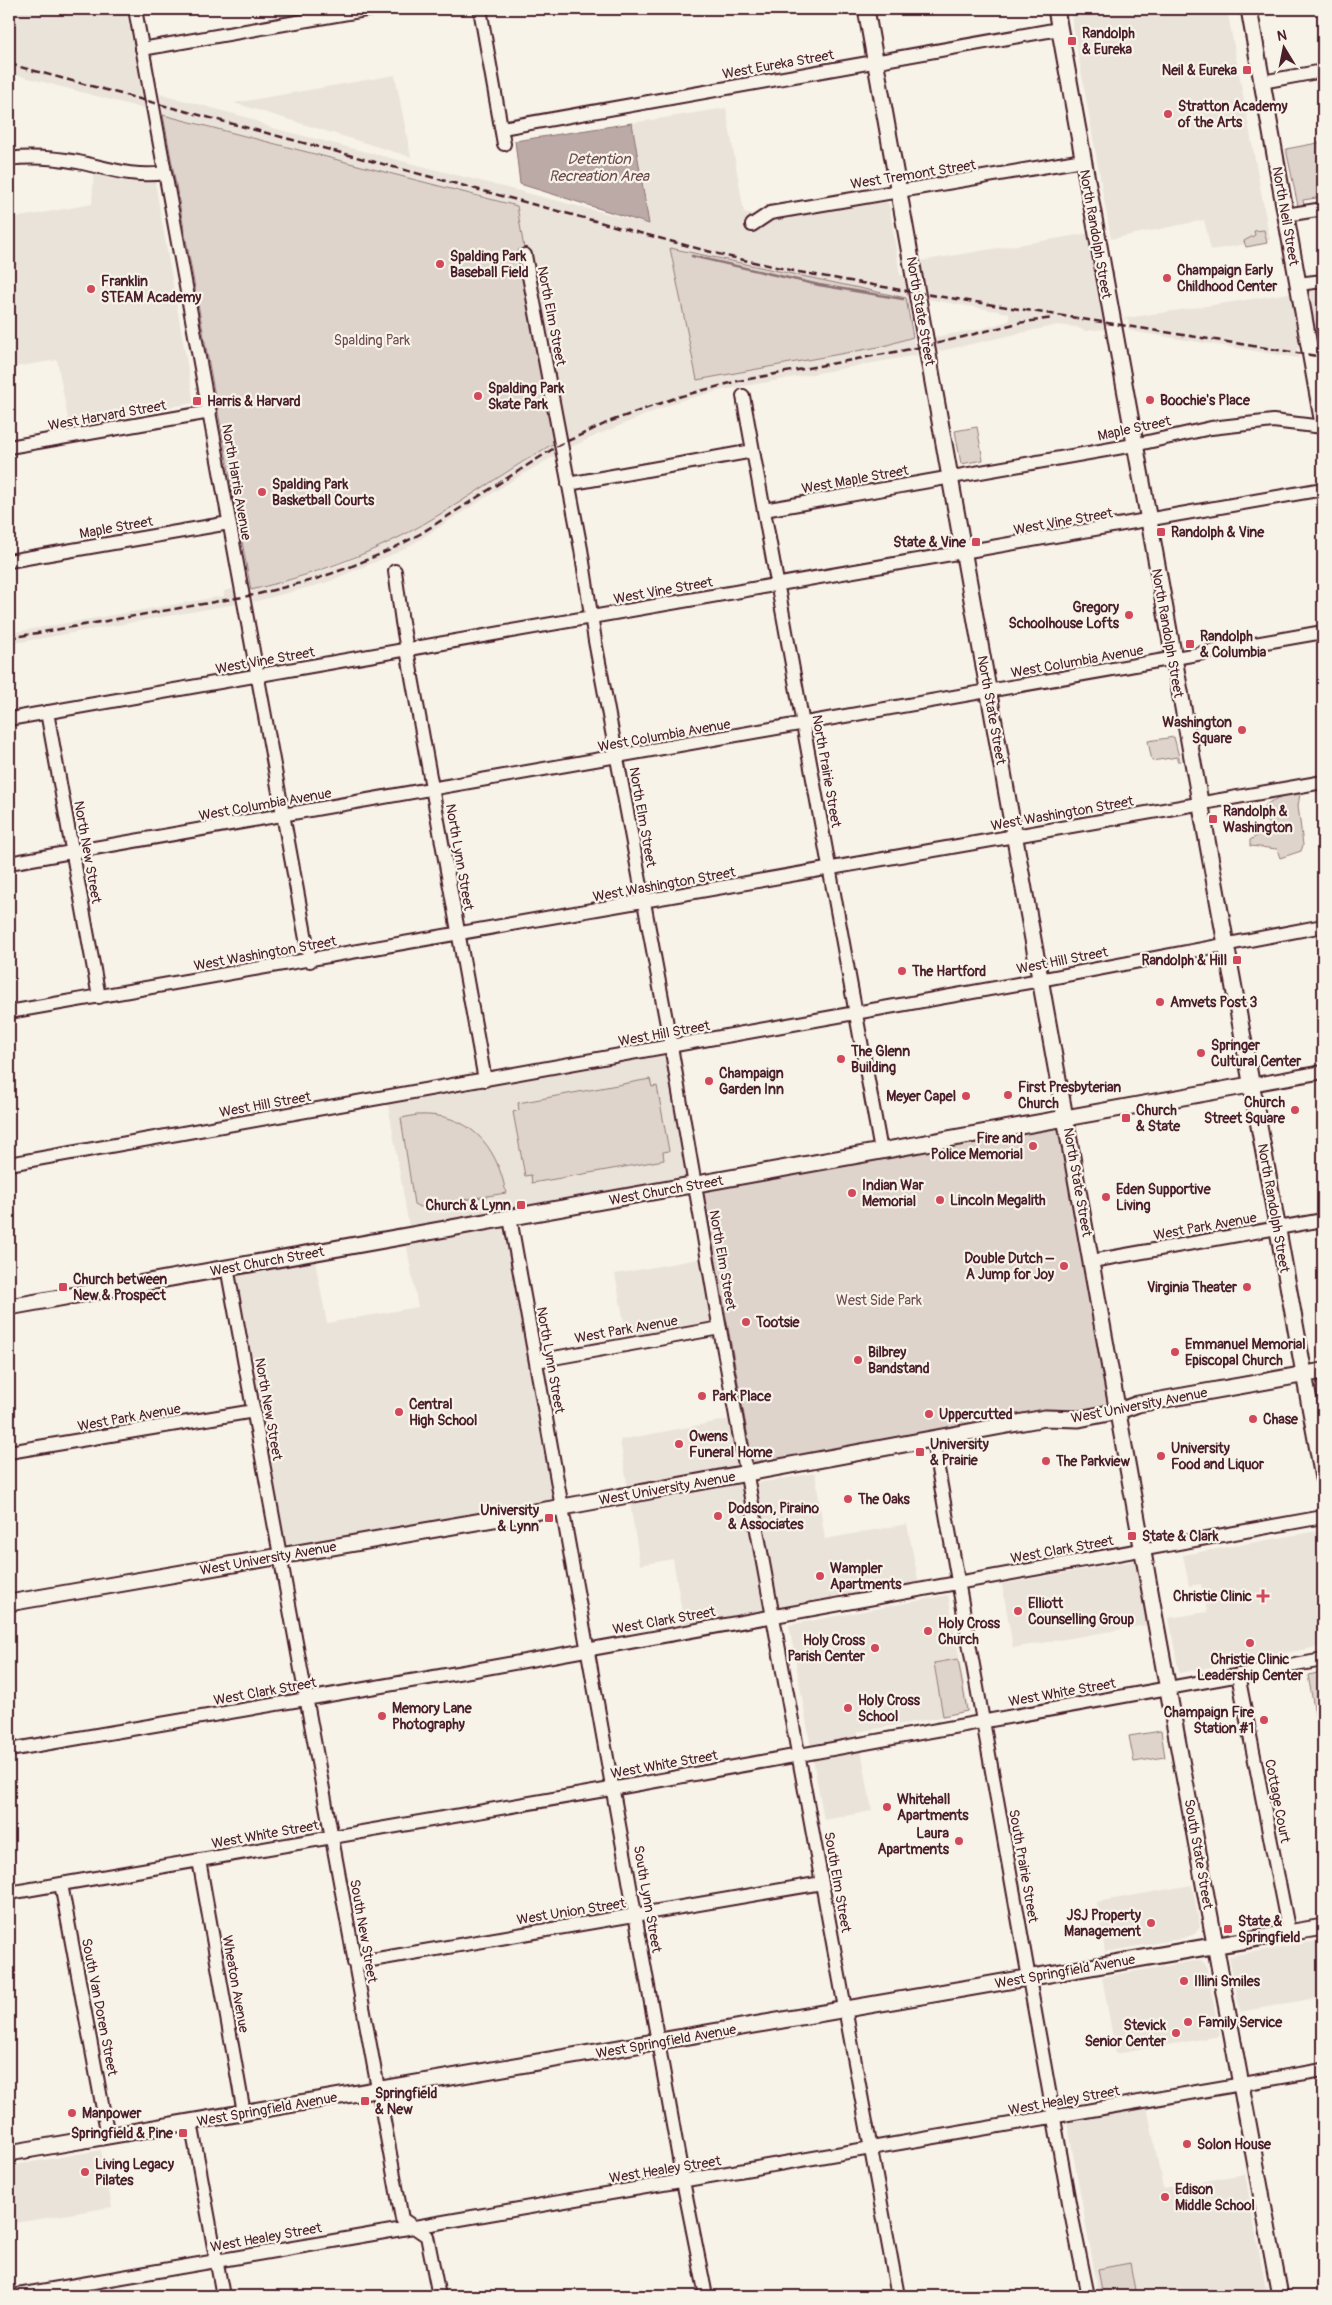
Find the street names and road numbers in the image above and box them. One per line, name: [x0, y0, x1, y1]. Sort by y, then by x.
street label: West Eureka Street: [721, 46, 836, 83]
street label: West Tremont Street: [849, 156, 977, 193]
street label: North Neil Street: [1268, 165, 1303, 267]
street label: North Randolph Street: [1076, 168, 1115, 300]
street label: North State Street: [903, 255, 939, 367]
street label: North Elm Street: [534, 265, 570, 368]
street label: West Harvard Street: [47, 397, 168, 434]
street label: Maple Street: [1096, 412, 1173, 445]
street label: North Harris Avenue: [218, 423, 255, 541]
street label: West Maple Street: [800, 462, 910, 497]
street label: West Vine Street: [1012, 504, 1114, 539]
street label: Maple Street: [78, 513, 155, 542]
street label: North Randolph Street: [1148, 567, 1187, 699]
street label: West Vine Street: [612, 573, 714, 608]
street label: West Columbia Avenue: [1009, 641, 1145, 682]
street label: West Vine Street: [214, 643, 316, 678]
street label: North State Street: [974, 654, 1010, 766]
street label: North Prairie Street: [808, 713, 845, 829]
street label: West Columbia Avenue: [596, 715, 732, 756]
street label: North Elm Street: [625, 766, 660, 869]
street label: West Columbia Avenue: [197, 784, 333, 825]
street label: West Washington Street: [989, 793, 1135, 834]
street label: North New Street: [70, 799, 105, 905]
street label: North Lynn Street: [442, 802, 477, 912]
street label: West Washington Street: [591, 864, 737, 905]
street label: West Washington Street: [192, 933, 338, 974]
street label: West Hill Street: [1015, 943, 1110, 978]
street label: West Hill Street: [617, 1017, 712, 1050]
street label: West Hill Street: [218, 1088, 313, 1121]
street label: North State Street: [1060, 1126, 1096, 1238]
street label: North Randolph Street: [1254, 1142, 1293, 1274]
street label: West Church Street: [608, 1172, 725, 1209]
street label: North Elm Street: [705, 1209, 740, 1312]
street label: West Park Avenue: [1152, 1209, 1258, 1244]
street label: West Church Street: [209, 1243, 326, 1280]
street label: North Lynn Street: [533, 1305, 568, 1415]
street label: West Park Avenue: [573, 1312, 679, 1347]
street label: North New Street: [251, 1356, 286, 1462]
street label: West University Avenue: [1069, 1384, 1209, 1427]
street label: West Park Avenue: [76, 1400, 182, 1435]
street label: West University Avenue: [597, 1468, 737, 1509]
street label: West Clark Street: [1009, 1532, 1115, 1567]
street label: West University Avenue: [198, 1538, 338, 1579]
street label: West Clark Street: [611, 1603, 717, 1638]
street label: West Clark Street: [212, 1674, 318, 1709]
street label: West White Street: [1007, 1675, 1117, 1710]
street label: West White Street: [609, 1747, 719, 1782]
street label: Cottage Court: [1261, 1758, 1294, 1845]
street label: South State Street: [1180, 1798, 1217, 1911]
street label: South Prairie Street: [1005, 1808, 1042, 1924]
street label: West White Street: [210, 1817, 320, 1852]
street label: South Elm Street: [820, 1830, 855, 1934]
street label: South Lynn Street: [630, 1844, 665, 1954]
street label: South New Street: [346, 1878, 381, 1985]
street label: West Union Street: [516, 1894, 627, 1928]
street label: Wheaton Avenue: [219, 1934, 252, 2034]
street label: South Van Doren Street: [78, 1937, 121, 2078]
street label: West Springfield Avenue: [994, 1951, 1137, 1992]
street label: West Springfield Avenue: [595, 2021, 738, 2062]
street label: West Healey Street: [1007, 2082, 1121, 2119]
street label: West Springfield Avenue: [196, 2089, 339, 2130]
street label: West Healey Street: [608, 2152, 722, 2187]
street label: West Healey Street: [209, 2219, 323, 2256]

